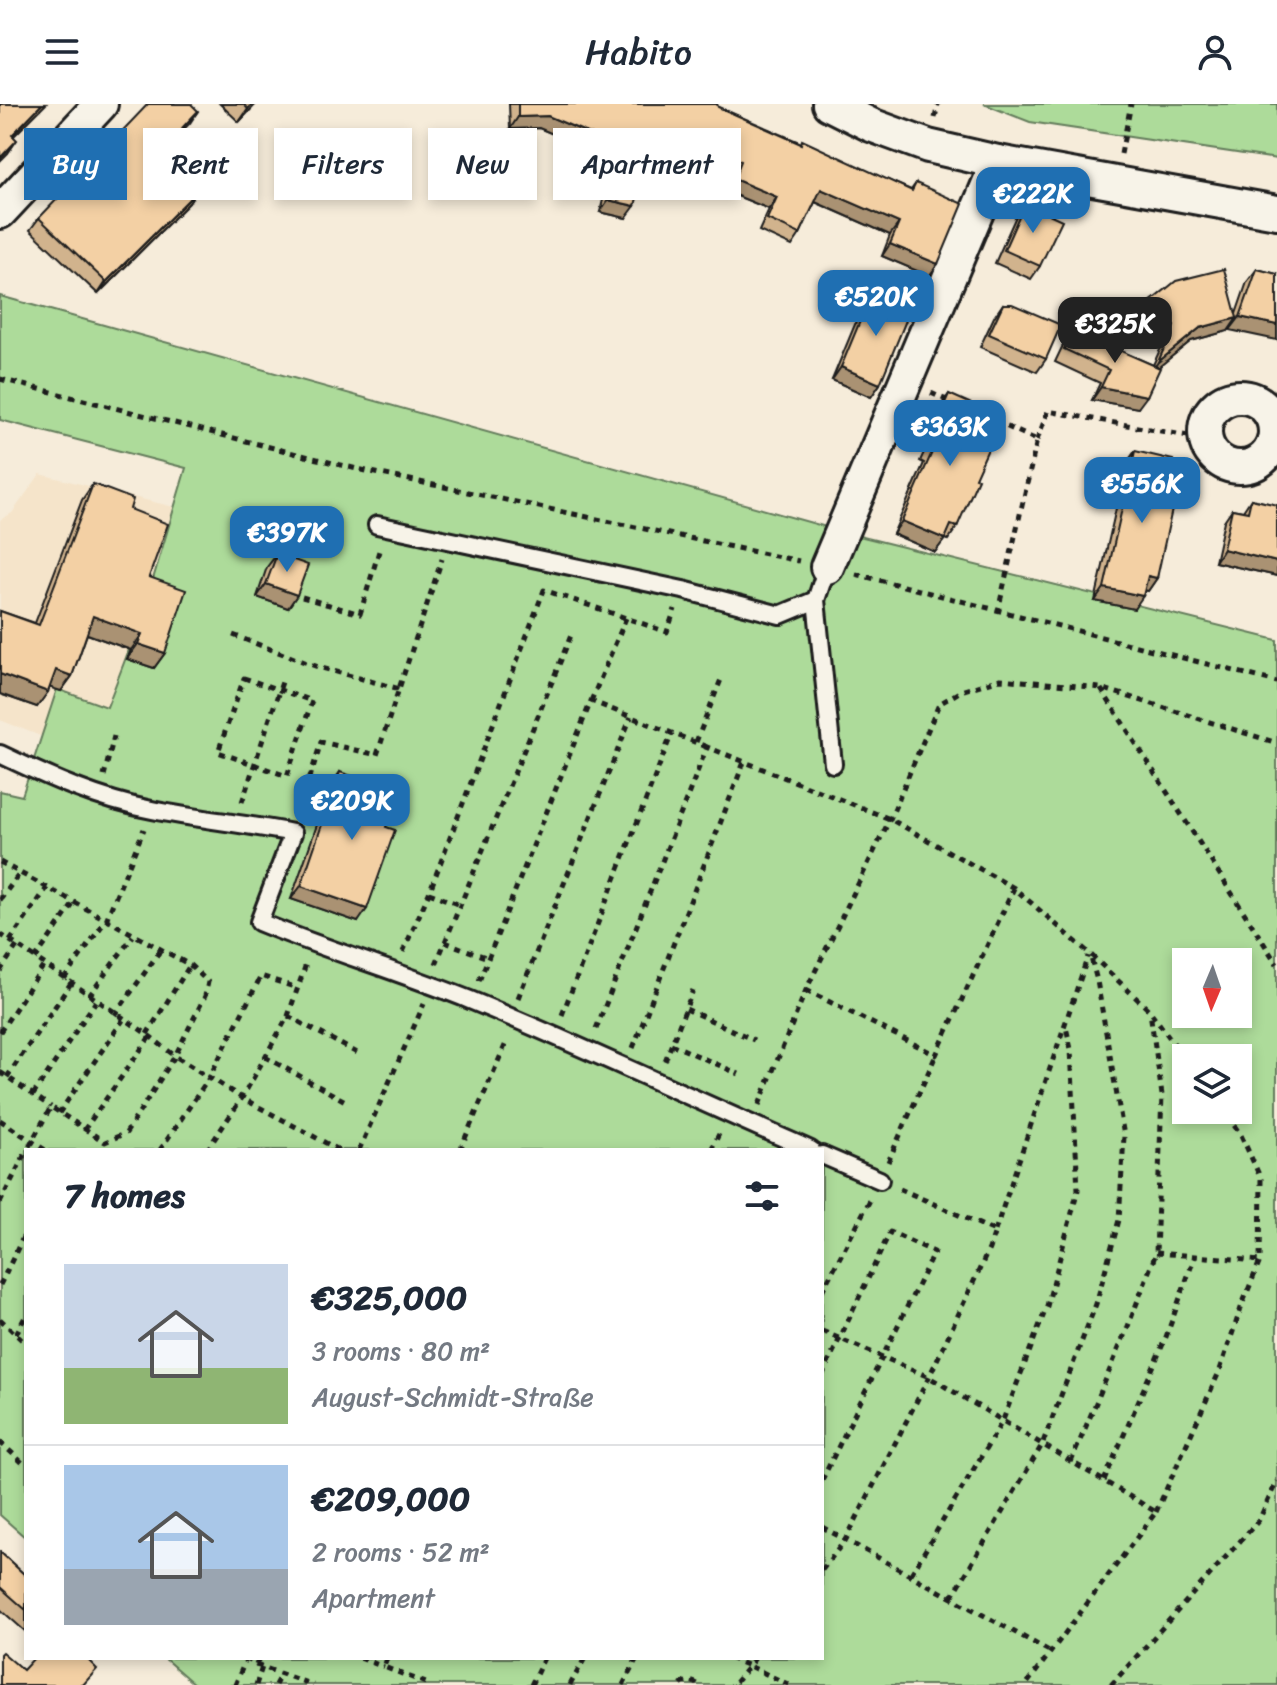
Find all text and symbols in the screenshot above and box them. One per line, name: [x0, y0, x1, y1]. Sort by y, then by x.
text: Habito: [585, 20, 692, 84]
icon: menu: [40, 30, 84, 74]
icon: person: [1193, 30, 1237, 74]
chip: Buy: [24, 128, 127, 200]
chip: Rent: [143, 128, 258, 200]
chip: Filters: [274, 128, 412, 200]
chip: New: [428, 128, 537, 200]
chip: Apartment: [553, 128, 741, 200]
pin: €222K: [977, 167, 1089, 235]
text: €222K: [994, 170, 1072, 216]
pin: €520K: [820, 270, 932, 338]
text: €520K: [836, 273, 916, 319]
pin: €325K: [1059, 297, 1171, 365]
text: €325K: [1076, 300, 1154, 346]
pin: €363K: [894, 400, 1006, 468]
text: €363K: [912, 403, 988, 449]
pin: €556K: [1086, 457, 1198, 525]
text: €556K: [1102, 460, 1182, 506]
pin: €397K: [231, 506, 343, 574]
text: €397K: [248, 509, 326, 555]
pin: €209K: [296, 774, 408, 842]
text: €209K: [312, 777, 392, 823]
north arrow: [1172, 948, 1252, 1028]
map controls: [1172, 948, 1252, 1124]
button: layers: [1172, 1044, 1252, 1124]
text: 7 homes: [64, 1166, 185, 1226]
icon: filters: [740, 1174, 784, 1218]
text: €325,000: [312, 1268, 467, 1328]
icon: home: [128, 1296, 224, 1392]
text: 3 rooms · 80 m²: [312, 1328, 490, 1374]
text: August-Schmidt-Straße: [312, 1374, 594, 1420]
text: €209,000: [312, 1469, 470, 1529]
icon: home: [128, 1497, 224, 1593]
text: 2 rooms · 52 m²: [312, 1529, 490, 1575]
text: Apartment: [312, 1575, 435, 1621]

